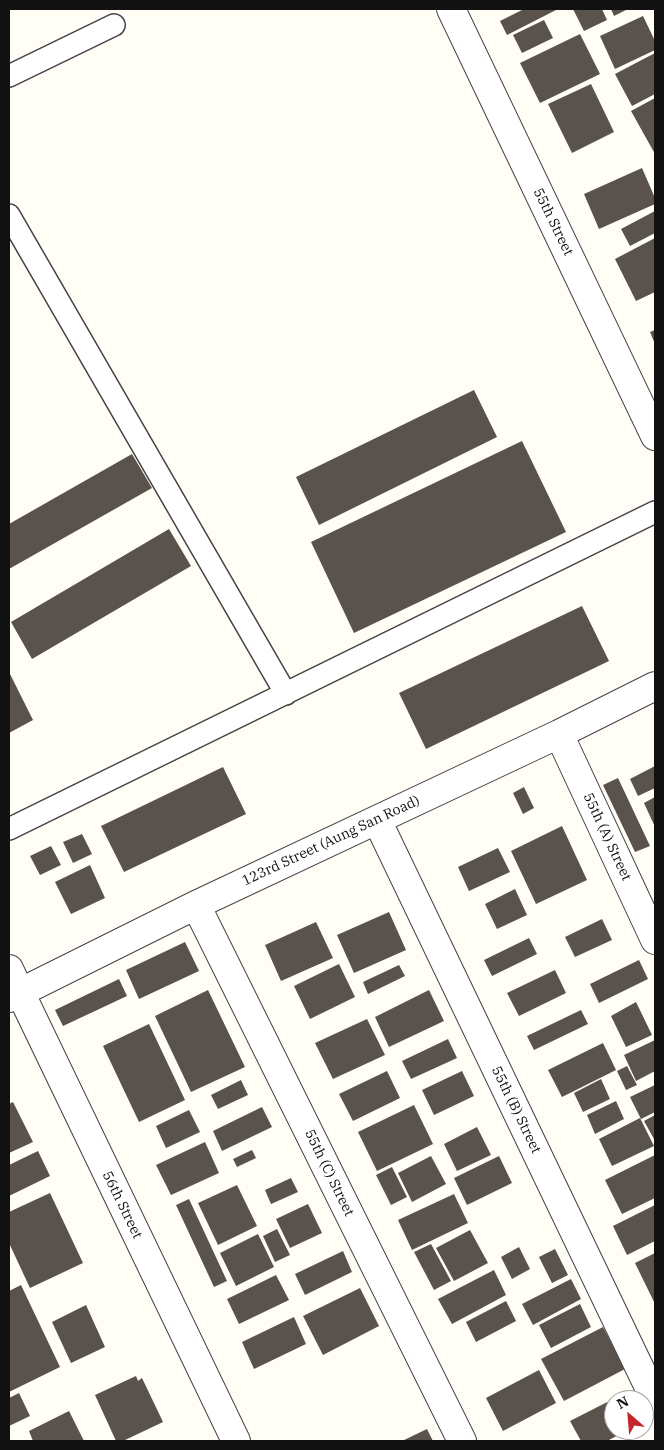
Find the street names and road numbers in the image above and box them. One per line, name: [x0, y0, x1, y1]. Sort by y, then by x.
street label: 55th Street: [529, 185, 577, 259]
street label: 55th (A) Street: [579, 790, 635, 884]
street label: 123rd Street (Aung San Road): [239, 792, 423, 890]
street label: 55th (B) Street: [488, 1064, 544, 1156]
street label: 55th (C) Street: [301, 1127, 357, 1219]
street label: 56th Street: [98, 1168, 146, 1242]

